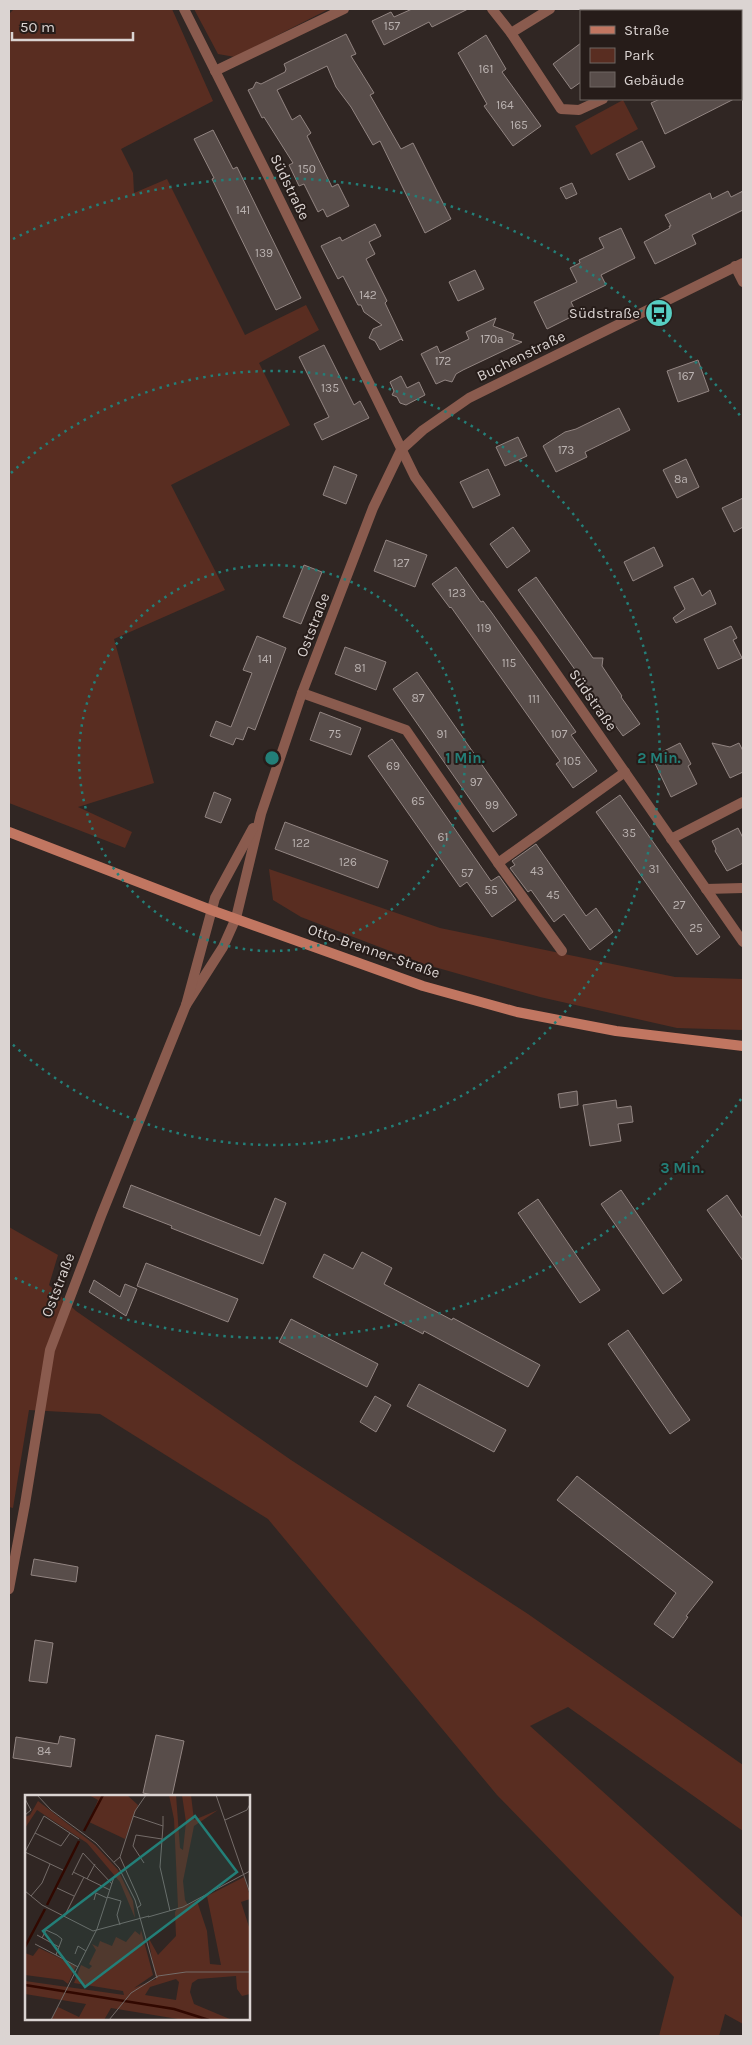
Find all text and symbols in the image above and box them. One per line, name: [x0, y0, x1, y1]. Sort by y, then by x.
scale bar: [12, 10, 134, 42]
legend: [580, 10, 742, 100]
text: 50 m: [20, 18, 55, 36]
house number: 157: [384, 19, 401, 33]
text: Straße: [624, 21, 669, 39]
text: Park: [624, 46, 654, 64]
house number: 161: [479, 62, 493, 76]
text: Gebäude: [624, 71, 684, 89]
house number: 164: [496, 98, 514, 112]
house number: 165: [510, 118, 528, 132]
street label: Südstraße: [266, 151, 314, 223]
house number: 150: [298, 162, 316, 176]
house number: 141: [236, 203, 250, 217]
house number: 139: [255, 246, 273, 260]
house number: 142: [359, 288, 377, 302]
bus stop icon: Südstraße: [644, 298, 674, 328]
place label: Südstraße: [569, 304, 640, 322]
street label: Buchenstraße: [474, 327, 568, 385]
house number: 170a: [480, 332, 504, 346]
house number: 172: [435, 354, 451, 368]
house number: 167: [678, 369, 695, 383]
house number: 135: [321, 381, 339, 395]
house number: 173: [558, 443, 574, 457]
house number: 8a: [674, 472, 688, 486]
house number: 127: [393, 556, 410, 570]
house number: 123: [448, 586, 466, 600]
street label: Oststraße: [293, 590, 333, 660]
house number: 119: [477, 621, 491, 635]
house number: 141: [258, 652, 272, 666]
house number: 115: [502, 656, 517, 670]
house number: 81: [354, 661, 366, 675]
street label: Südstraße: [565, 666, 621, 734]
house number: 87: [411, 691, 425, 705]
house number: 111: [528, 692, 540, 706]
house number: 75: [329, 727, 341, 741]
house number: 91: [437, 727, 447, 741]
house number: 107: [551, 727, 568, 741]
centre of rings: [263, 749, 281, 767]
text: 1 Min.: [445, 749, 485, 767]
text: 2 Min.: [637, 749, 681, 767]
house number: 105: [563, 754, 581, 768]
house number: 69: [386, 759, 400, 773]
house number: 97: [470, 775, 483, 789]
house number: 65: [411, 794, 425, 808]
house number: 99: [485, 798, 499, 812]
house number: 35: [622, 826, 636, 840]
house number: 61: [438, 830, 448, 844]
house number: 122: [292, 836, 310, 850]
house number: 126: [339, 855, 357, 869]
house number: 31: [648, 862, 660, 876]
house number: 43: [530, 864, 544, 878]
house number: 57: [461, 866, 474, 880]
house number: 55: [484, 883, 498, 897]
house number: 45: [546, 888, 560, 902]
house number: 27: [673, 898, 686, 912]
street label: Otto-Brenner-Straße: [306, 920, 442, 982]
house number: 25: [689, 921, 703, 935]
text: 3 Min.: [660, 1159, 704, 1177]
street label: Oststraße: [38, 1250, 78, 1320]
house number: 84: [37, 1744, 51, 1758]
inset map: [25, 1795, 250, 2020]

